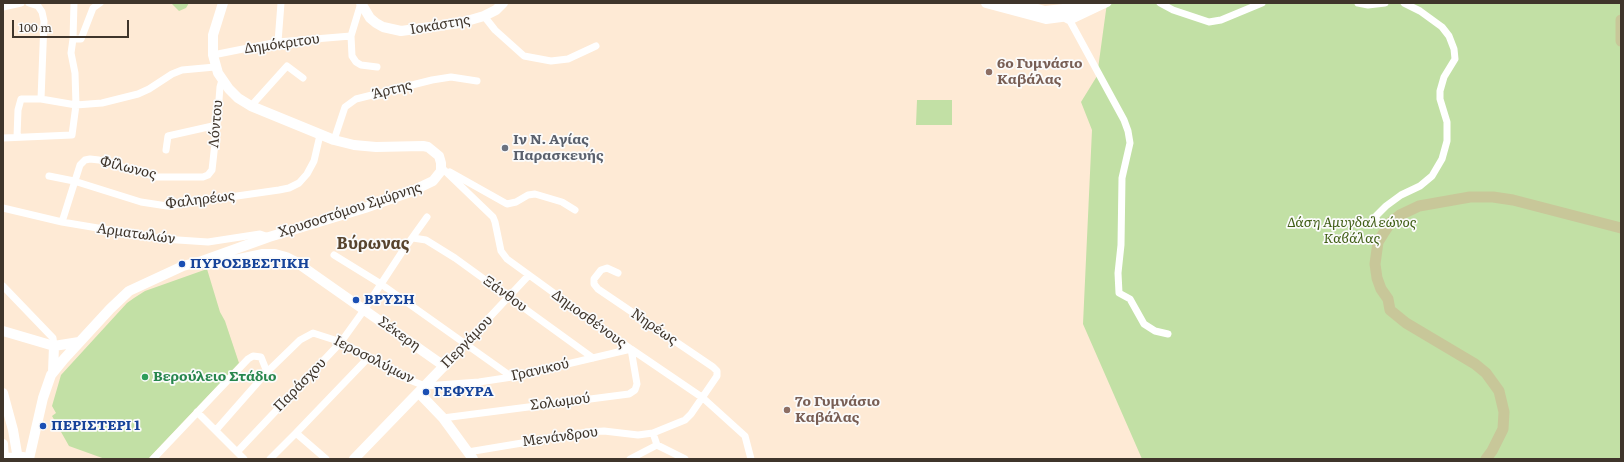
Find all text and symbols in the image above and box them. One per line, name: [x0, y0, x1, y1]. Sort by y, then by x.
street label: Ιοκάστης: [409, 11, 471, 39]
scale bar: [14, 12, 131, 38]
text: 100 m: [19, 18, 52, 36]
street label: Δημόκριτου: [243, 30, 321, 58]
place label: 6ο Γυμνάσιο Καβάλας: [997, 56, 1083, 88]
marker: 6ο Γυμνάσιο Καβάλας: [984, 67, 994, 77]
street label: Άρτης: [370, 77, 414, 103]
street label: Λόντου: [206, 99, 226, 149]
place label: Ιν Ν. Αγίας Παρασκευής: [513, 132, 603, 164]
marker: Ιν Ν. Αγίας Παρασκευής: [500, 143, 510, 153]
street label: Φίλωνος: [98, 153, 158, 183]
street label: Χρυσοστόμου Σμύρνης: [276, 179, 424, 241]
street label: Φαληρέως: [164, 187, 236, 213]
park label: Δάση Αμυγδαλεώνος Καβάλας: [1287, 215, 1417, 248]
street label: Αρματωλών: [96, 220, 176, 248]
district label: Βύρωνας: [337, 234, 409, 254]
place label: ΠΥΡΟΣΒΕΣΤΙΚΗ: [190, 256, 309, 272]
marker: ΠΥΡΟΣΒΕΣΤΙΚΗ: [177, 259, 187, 269]
street label: Ξάνθου: [480, 272, 530, 316]
street label: Δημοσθένους: [548, 286, 630, 352]
place label: ΒΡΥΣΗ: [364, 292, 415, 308]
marker: ΒΡΥΣΗ: [351, 295, 361, 305]
street label: Νηρέως: [628, 305, 680, 349]
street label: Περγάμου: [438, 312, 496, 372]
street label: Σέκερη: [375, 313, 423, 355]
street label: Ιεροσολύμων: [331, 332, 417, 388]
street label: Παράσχου: [270, 355, 330, 415]
street label: Γρανικού: [509, 355, 571, 385]
place label: Βερούλειο Στάδιο: [153, 369, 277, 385]
marker: Βερούλειο Στάδιο: [140, 372, 150, 382]
place label: ΓΕΦΥΡΑ: [434, 384, 494, 400]
marker: ΓΕΦΥΡΑ: [421, 387, 431, 397]
street label: Σολωμού: [529, 390, 591, 414]
place label: 7ο Γυμνάσιο Καβάλας: [795, 394, 880, 426]
marker: 7ο Γυμνάσιο Καβάλας: [782, 405, 792, 415]
place label: ΠΕΡΙΣΤΕΡΙ 1: [51, 418, 140, 434]
marker: ΠΕΡΙΣΤΕΡΙ 1: [38, 421, 48, 431]
street label: Μενάνδρου: [521, 423, 599, 451]

